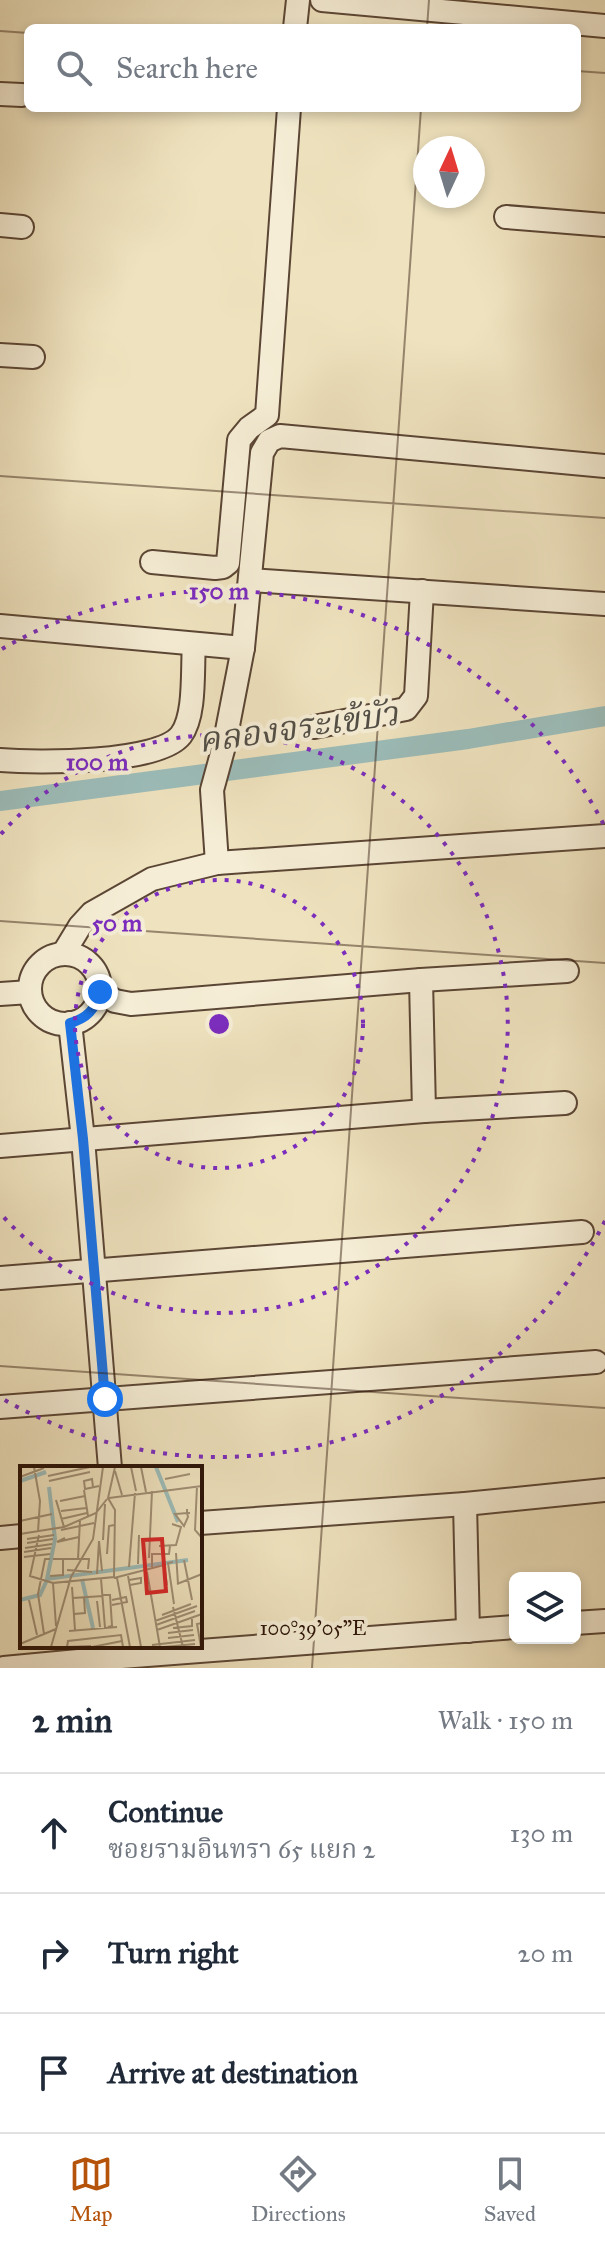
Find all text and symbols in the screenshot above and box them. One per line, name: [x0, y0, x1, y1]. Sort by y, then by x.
search box: [24, 24, 581, 112]
icon: search: [52, 46, 96, 90]
text: Search here: [116, 50, 258, 86]
north arrow: [413, 136, 485, 208]
text: 150 m: [189, 576, 250, 606]
water label: คลองจระเข้บัว: [196, 693, 402, 761]
text: 100 m: [66, 747, 129, 777]
text: 50 m: [92, 908, 143, 938]
route end: [82, 974, 118, 1010]
centre of rings: [205, 1010, 233, 1038]
route start: [87, 1381, 123, 1417]
inset map: [20, 1466, 202, 1648]
map controls: [509, 1572, 581, 1644]
button: layers: [509, 1572, 581, 1644]
text: 100°39'05"E: [260, 1616, 366, 1640]
text: 2 min: [32, 1700, 112, 1741]
text: Walk · 150 m: [438, 1704, 573, 1736]
text: Continue: [108, 1794, 223, 1830]
icon: ahead: [32, 1811, 76, 1855]
text: 130 m: [510, 1817, 573, 1849]
text: ซอยรามอินทรา 65 แยก 2: [108, 1833, 375, 1865]
icon: right: [32, 1931, 76, 1975]
text: Turn right: [108, 1935, 239, 1971]
text: 20 m: [518, 1937, 573, 1969]
icon: arrive: [32, 2051, 76, 2095]
text: Arrive at destination: [108, 2055, 358, 2091]
tab: Map: [69, 2152, 113, 2227]
tab: Directions: [251, 2152, 346, 2227]
tab: Saved: [484, 2152, 536, 2227]

